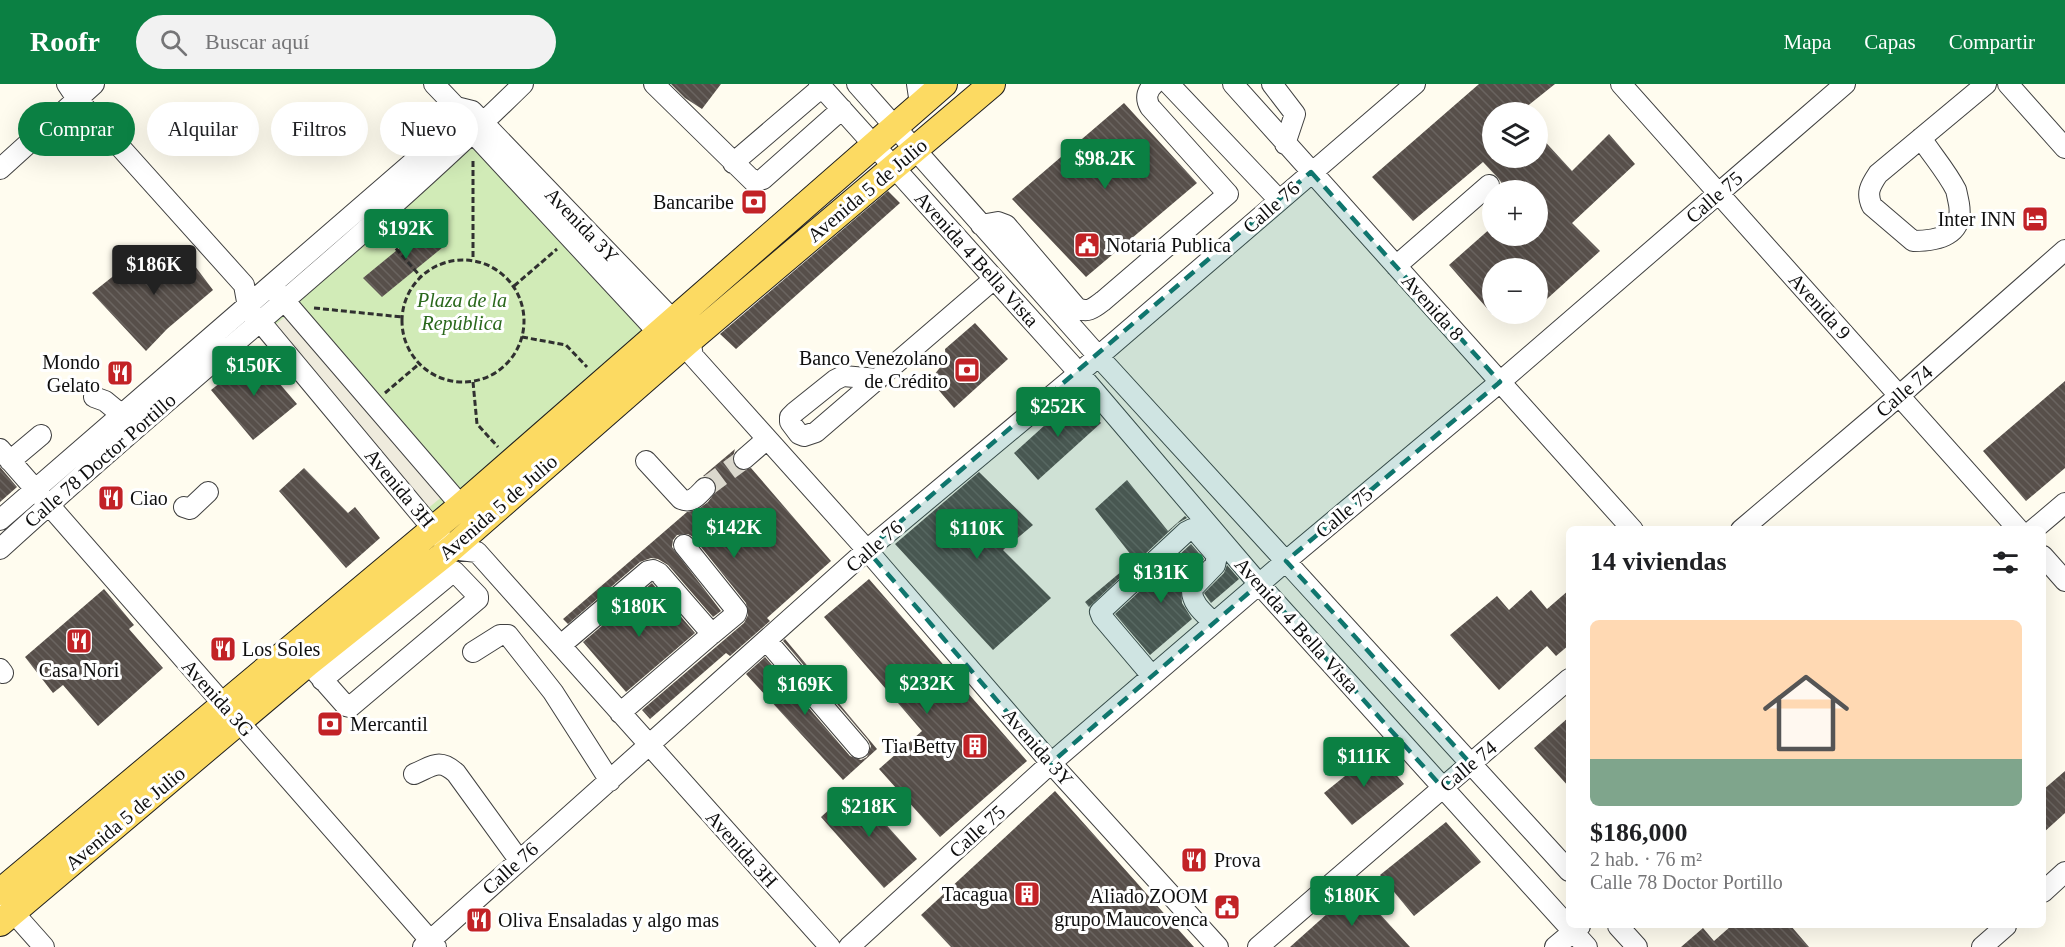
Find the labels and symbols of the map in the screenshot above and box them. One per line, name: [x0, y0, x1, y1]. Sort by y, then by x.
street label: Avenida 5 de Julio: [803, 134, 931, 246]
pin: $98.2K: [1056, 139, 1154, 190]
street label: Calle 75: [1681, 167, 1747, 227]
street label: Calle 76: [1238, 177, 1304, 237]
street label: Avenida 3Y: [541, 183, 623, 267]
bank icon: Bancaribe: [739, 187, 769, 217]
street label: Avenida 4 Bella Vista: [911, 187, 1044, 331]
place label: Bancaribe: [653, 191, 734, 213]
hotel icon: Inter INN: [2020, 204, 2050, 234]
place label: Inter INN: [1938, 208, 2016, 230]
pin: $192K: [364, 209, 448, 260]
public building icon: Notaria Publica: [1072, 230, 1102, 260]
place label: Notaria Publica: [1106, 234, 1231, 256]
pin: $186K: [112, 245, 196, 296]
street label: Avenida 9: [1785, 268, 1855, 344]
street label: Avenida 8: [1398, 269, 1468, 345]
park label: Plaza de la República: [416, 289, 507, 335]
pin: $150K: [212, 346, 296, 397]
place label: Banco Venezolano de Crédito: [799, 347, 948, 392]
place label: Mondo Gelato: [42, 351, 100, 396]
bank icon: Banco Venezolano de Crédito: [952, 355, 982, 385]
restaurant icon: Mondo Gelato: [105, 358, 135, 388]
street label: Calle 74: [1871, 361, 1937, 421]
pin: $252K: [1016, 387, 1100, 438]
street label: Calle 78 Doctor Portillo: [20, 388, 180, 532]
street label: Avenida 3H: [361, 444, 439, 532]
street label: Avenida 5 de Julio: [435, 450, 561, 564]
street label: Calle 75: [1311, 482, 1377, 542]
restaurant icon: Ciao: [96, 483, 126, 513]
place label: Ciao: [130, 487, 168, 509]
pin: $142K: [692, 508, 776, 559]
pin: $110K: [935, 509, 1019, 560]
street label: Calle 76: [841, 516, 907, 576]
pin: $131K: [1119, 553, 1203, 604]
street label: Avenida 4 Bella Vista: [1231, 553, 1364, 697]
pin: $180K: [597, 587, 681, 638]
restaurant icon: Casa Nori: [64, 626, 94, 656]
restaurant icon: Los Soles: [208, 634, 238, 664]
place label: Los Soles: [242, 638, 321, 660]
street label: Avenida 3G: [178, 655, 258, 741]
place label: Casa Nori: [39, 659, 120, 681]
pin: $232K: [885, 664, 969, 715]
pin: $169K: [763, 665, 847, 716]
street label: Avenida 3Y: [998, 704, 1078, 790]
bank icon: Mercantil: [315, 709, 345, 739]
place label: Mercantil: [350, 713, 428, 735]
building icon: Tia Betty: [960, 731, 990, 761]
place label: Tia Betty: [882, 735, 956, 758]
street label: Calle 74: [1435, 736, 1501, 796]
pin: $111K: [1322, 737, 1406, 788]
street label: Avenida 5 de Julio: [61, 762, 189, 874]
pin: $218K: [827, 787, 911, 838]
street label: Calle 75: [945, 800, 1009, 862]
street label: Avenida 3H: [702, 806, 782, 892]
street label: Calle 76: [478, 837, 542, 899]
restaurant icon: Prova: [1179, 845, 1209, 875]
place label: Prova: [1214, 849, 1261, 871]
pin: $180K: [1310, 876, 1394, 927]
building icon: Tacagua: [1012, 879, 1042, 909]
place label: Tacagua: [942, 883, 1008, 906]
place label: Aliado ZOOM grupo Maucovenca: [1054, 885, 1208, 931]
public building icon: Aliado ZOOM grupo Maucovenca: [1212, 892, 1242, 922]
restaurant icon: Oliva Ensaladas y algo mas: [464, 905, 494, 935]
place label: Oliva Ensaladas y algo mas: [498, 909, 719, 932]

